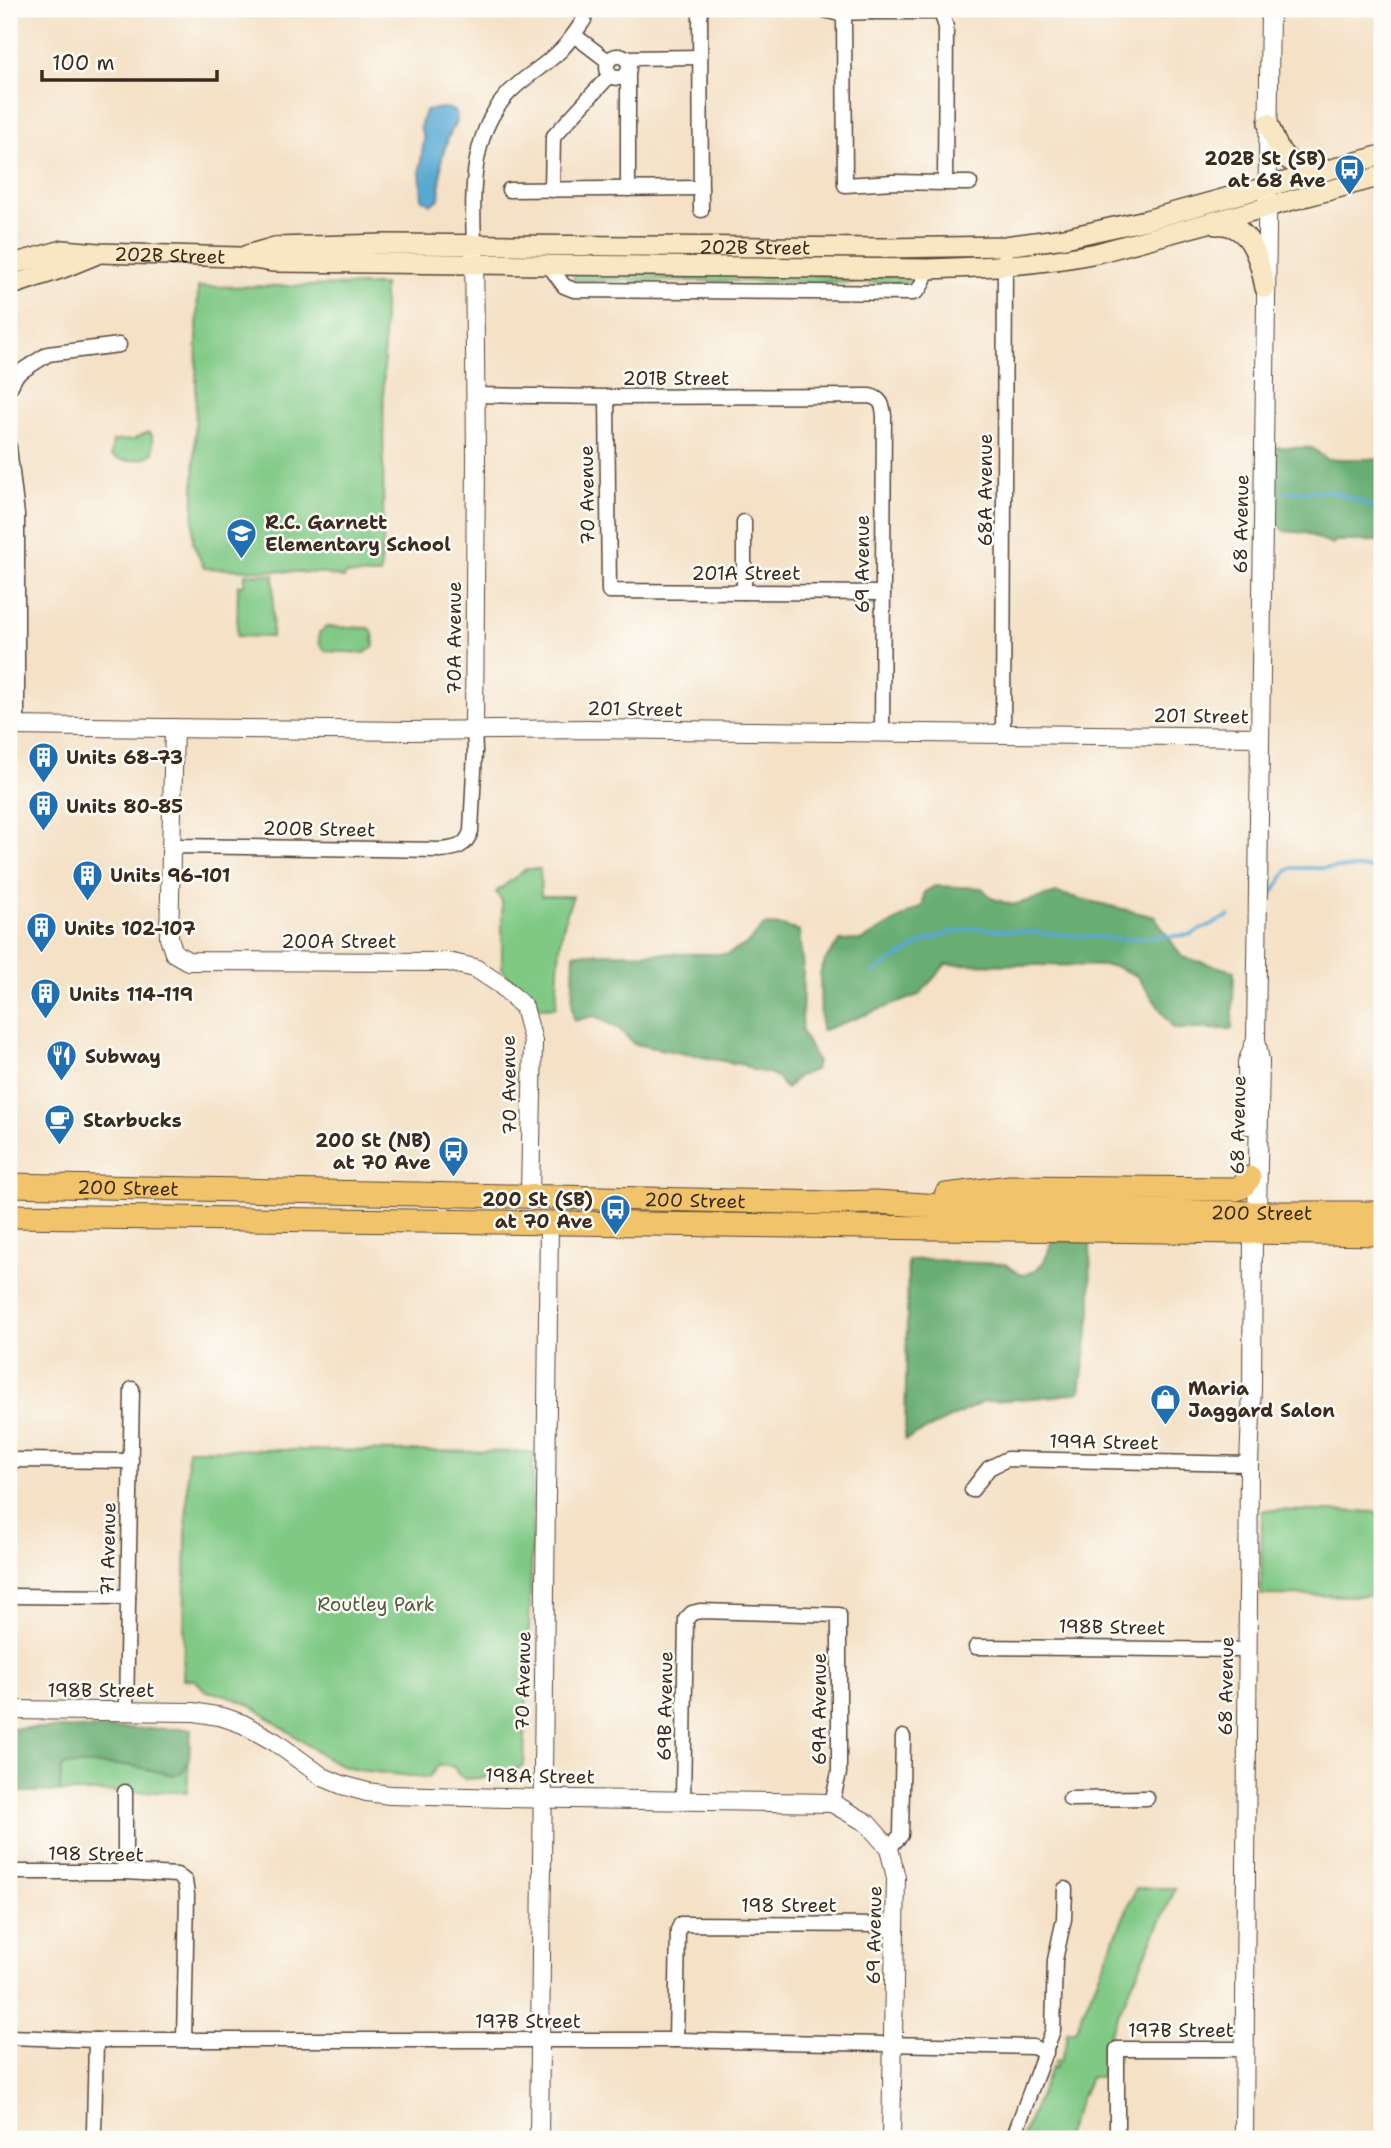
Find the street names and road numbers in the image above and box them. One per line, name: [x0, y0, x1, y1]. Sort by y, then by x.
street label: 202B Street: [699, 234, 811, 260]
street label: 202B Street: [114, 241, 226, 269]
street label: 201B Street: [623, 366, 729, 391]
street label: 68A Avenue: [973, 433, 998, 547]
street label: 70 Avenue: [574, 445, 600, 545]
street label: 68 Avenue: [1228, 474, 1254, 574]
street label: 69 Avenue: [850, 515, 875, 613]
street label: 201A Street: [692, 561, 800, 586]
street label: 70A Avenue: [442, 581, 467, 695]
street label: 201 Street: [587, 696, 683, 722]
street label: 201 Street: [1153, 703, 1249, 729]
street label: 200B Street: [262, 816, 376, 842]
street label: 200A Street: [281, 929, 397, 954]
street label: 70 Avenue: [496, 1035, 522, 1135]
street label: 68 Avenue: [1225, 1075, 1251, 1175]
street label: 200 Street: [77, 1174, 179, 1201]
street label: 200 Street: [644, 1186, 746, 1214]
street label: 200 Street: [1211, 1200, 1312, 1226]
street label: 199A Street: [1049, 1429, 1159, 1455]
street label: 71 Avenue: [95, 1502, 121, 1596]
street label: 198B Street: [1058, 1614, 1166, 1640]
street label: 70 Avenue: [510, 1631, 536, 1731]
street label: 68 Avenue: [1213, 1636, 1239, 1736]
street label: 69B Avenue: [652, 1651, 678, 1761]
street label: 69A Avenue: [807, 1653, 832, 1765]
street label: 198B Street: [47, 1678, 155, 1703]
street label: 198A Street: [485, 1763, 595, 1789]
street label: 198 Street: [48, 1841, 144, 1867]
street label: 69 Avenue: [861, 1885, 887, 1985]
street label: 198 Street: [741, 1893, 837, 1918]
street label: 197B Street: [475, 2009, 581, 2034]
street label: 197B Street: [1128, 2018, 1234, 2043]

